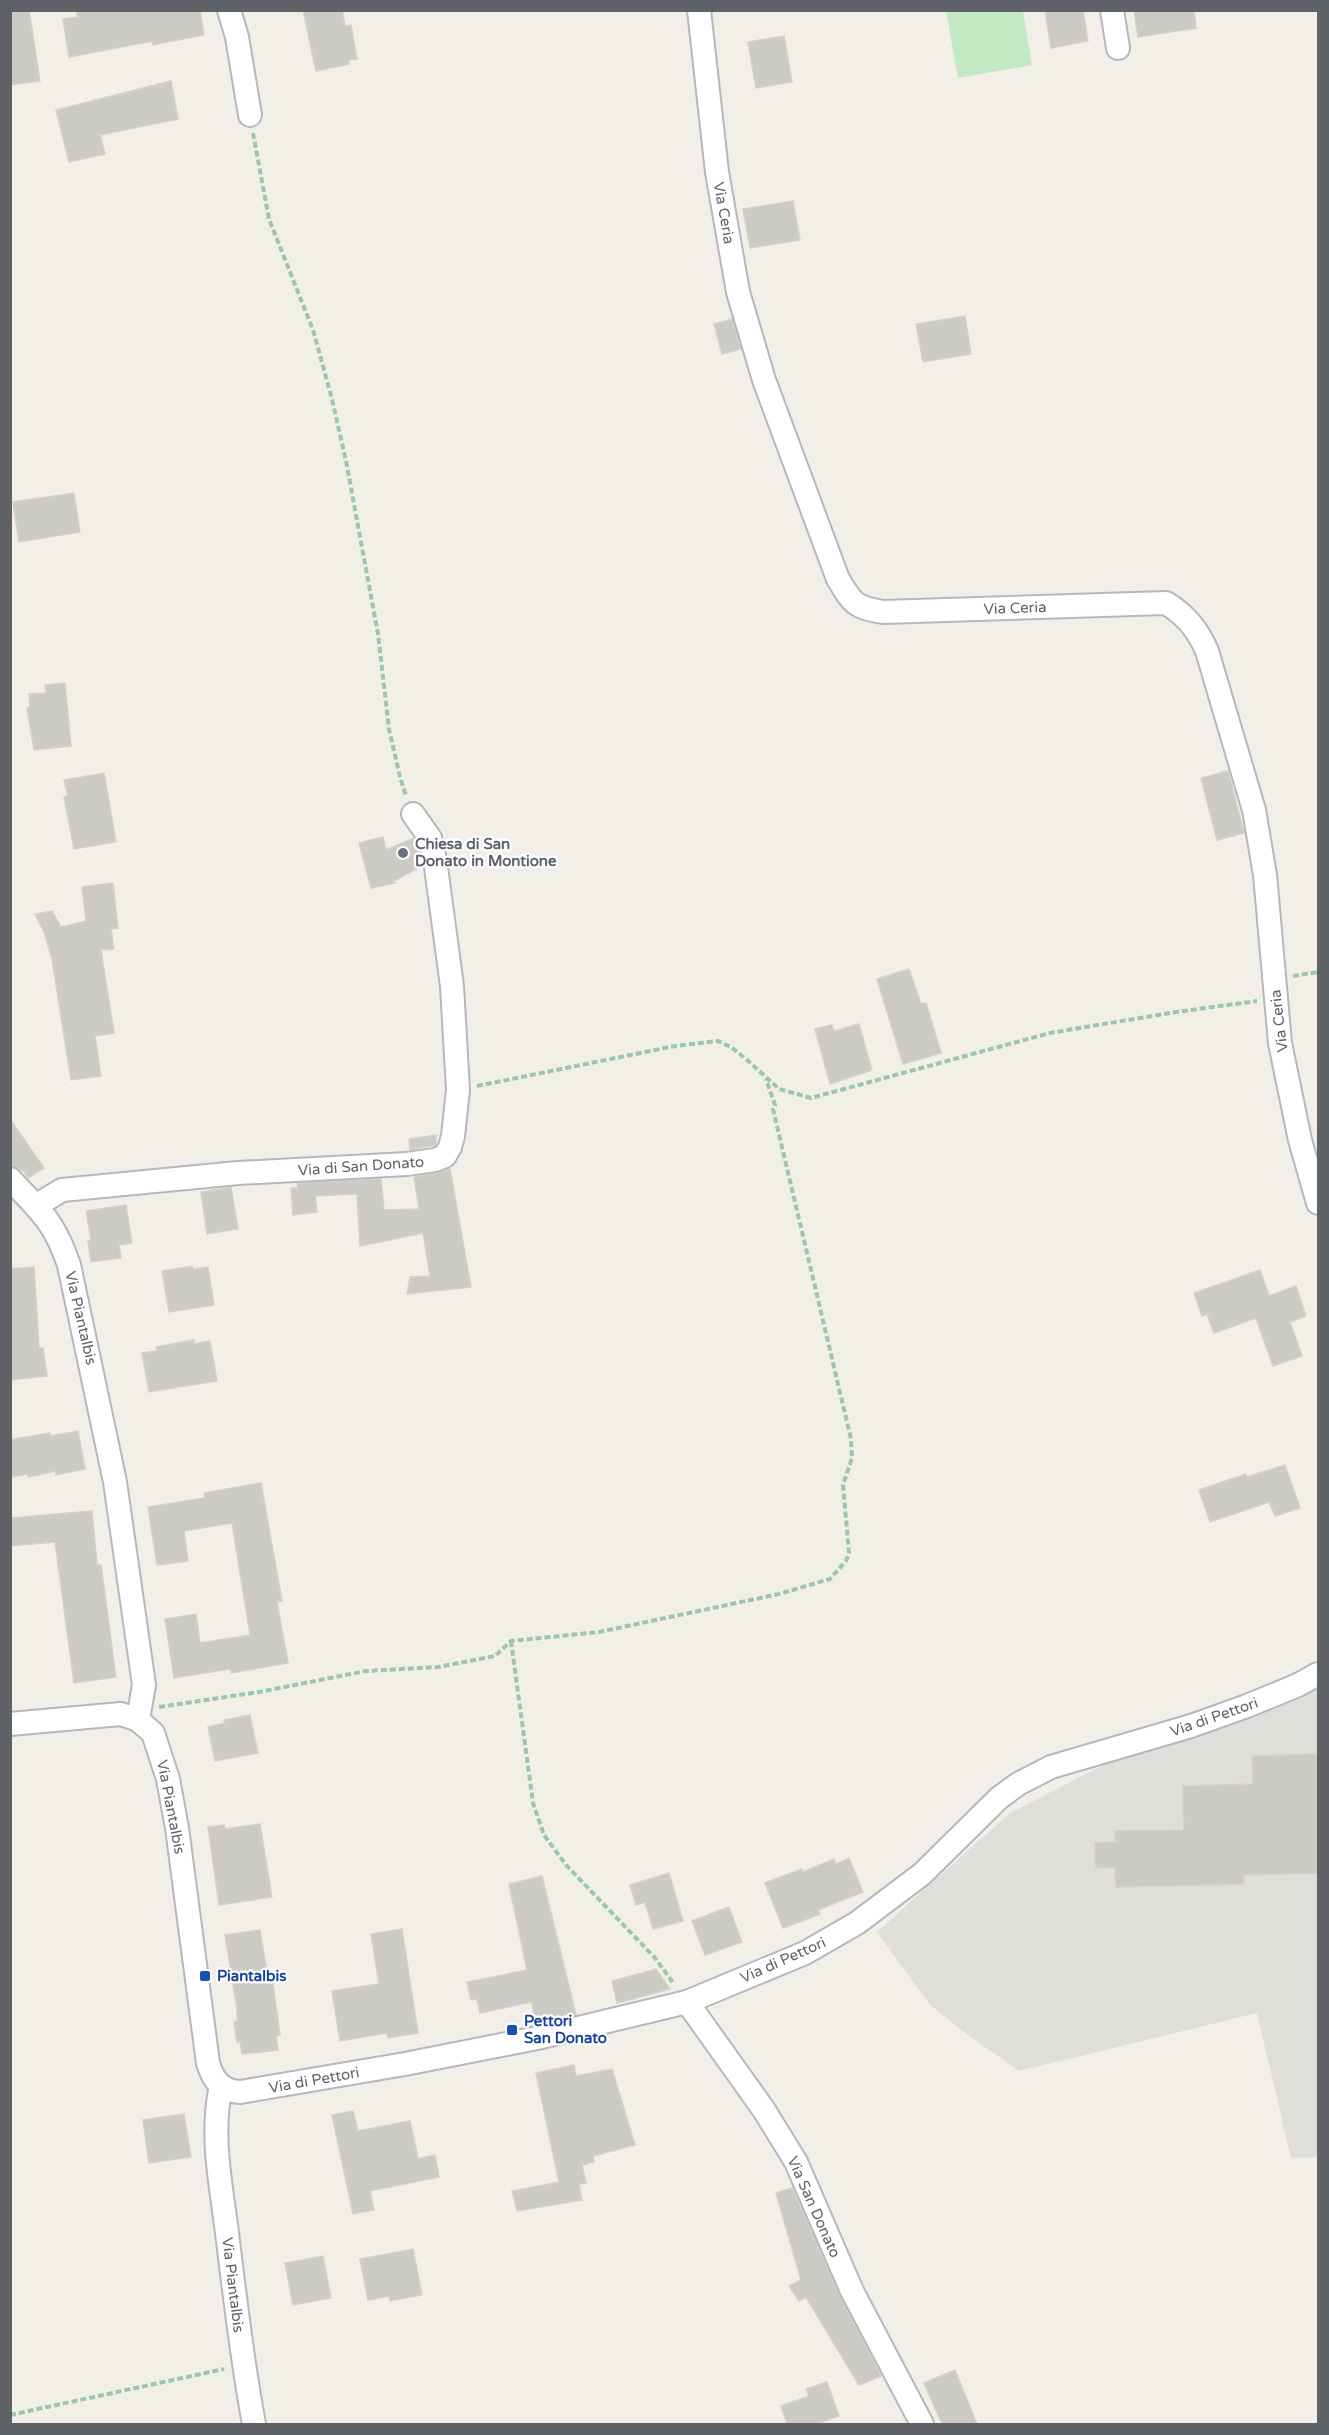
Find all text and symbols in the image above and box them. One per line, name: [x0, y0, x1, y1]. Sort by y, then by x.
street label: Via Ceria: [710, 180, 738, 246]
street label: Via Ceria: [983, 598, 1047, 618]
place label: Chiesa di San Donato in Montione: [415, 835, 557, 870]
marker: Chiesa di San Donato in Montione: [396, 846, 410, 860]
street label: Via Ceria: [1266, 989, 1292, 1053]
street label: Via di San Donato: [297, 1153, 425, 1179]
street label: Via Piantalbis: [61, 1269, 101, 1367]
street label: Via di Pettori: [1168, 1694, 1260, 1740]
street label: Via Piantalbis: [153, 1758, 189, 1856]
street label: Via di Pettori: [737, 1933, 829, 1987]
place label: Piantalbis: [217, 1967, 286, 1985]
marker: Piantalbis: [198, 1969, 212, 1983]
place label: Pettori San Donato: [524, 2012, 607, 2047]
marker: Pettori San Donato: [505, 2023, 519, 2037]
street label: Via di Pettori: [267, 2063, 361, 2097]
street label: Via San Donato: [784, 2153, 844, 2261]
street label: Via Piantalbis: [218, 2236, 248, 2334]

